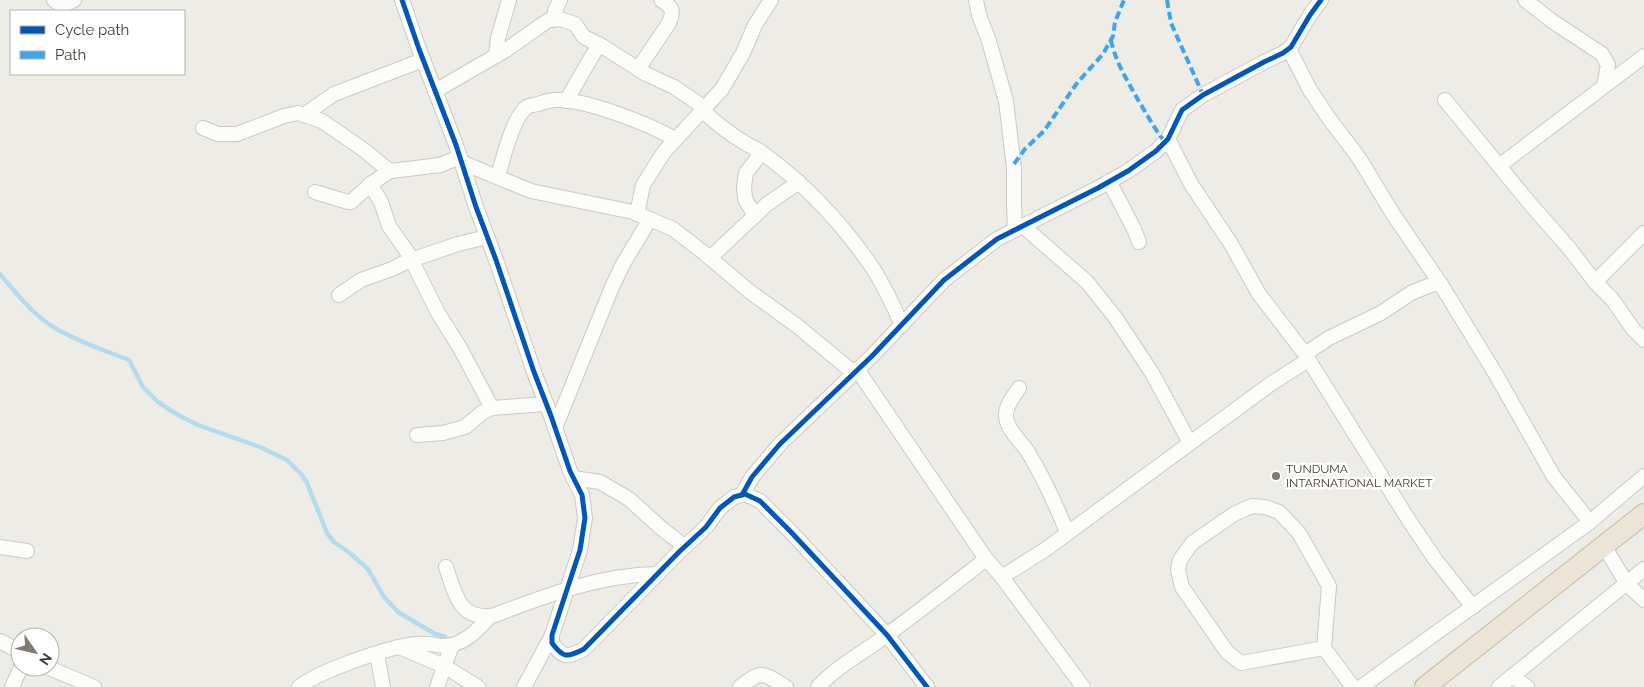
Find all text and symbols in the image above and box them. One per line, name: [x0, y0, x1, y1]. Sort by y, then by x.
legend: [10, 10, 185, 75]
text: Cycle path: [55, 21, 129, 39]
text: Path: [55, 46, 86, 64]
place label: TUNDUMA INTARNATIONAL MARKET: [1286, 462, 1433, 490]
marker: TUNDUMA INTARNATIONAL MARKET: [1270, 470, 1282, 482]
north arrow: [10, 627, 60, 677]
text: N: [36, 650, 55, 668]

